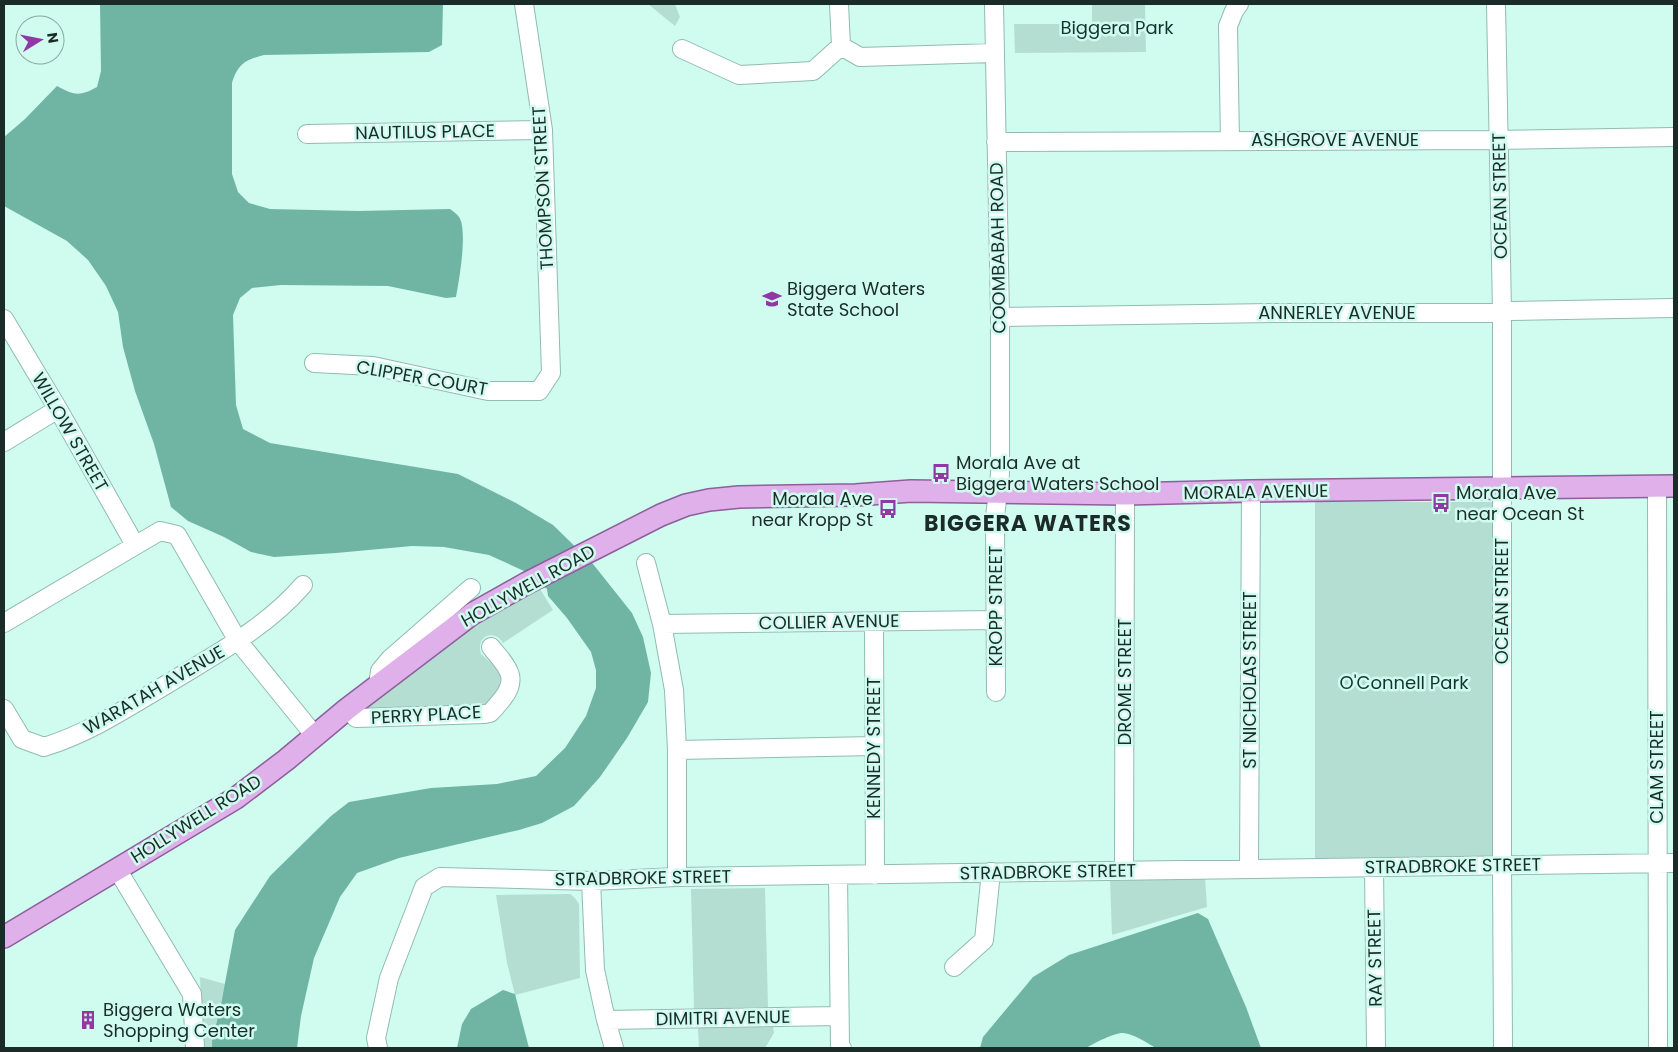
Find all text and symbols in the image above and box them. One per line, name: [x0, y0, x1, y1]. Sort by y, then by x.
north arrow: [15, 15, 65, 65]
park label: Biggera Park: [1060, 15, 1174, 40]
text: N: [42, 31, 64, 45]
street label: THOMPSON STREET: [526, 105, 559, 271]
street label: NAUTILUS PLACE: [355, 118, 495, 145]
street label: ASHGROVE AVENUE: [1251, 127, 1419, 152]
street label: OCEAN STREET: [1486, 132, 1513, 259]
street label: COOMBABAH ROAD: [984, 162, 1011, 334]
place label: Biggera Waters State School: [787, 276, 925, 322]
school or university icon: Biggera Waters State School: [761, 288, 783, 310]
street label: ANNERLEY AVENUE: [1258, 300, 1416, 325]
street label: CLIPPER COURT: [355, 354, 490, 401]
street label: WILLOW STREET: [26, 368, 115, 496]
place label: Morala Ave at Biggera Waters School: [956, 450, 1160, 496]
bus stop icon: Morala Ave at Biggera Waters School: [930, 462, 952, 484]
street label: MORALA AVENUE: [1183, 478, 1329, 505]
place label: Morala Ave near Ocean St: [1456, 480, 1584, 526]
place label: Morala Ave near Kropp St: [751, 486, 873, 532]
bus stop icon: Morala Ave near Ocean St: [1430, 492, 1452, 514]
bus stop icon: Morala Ave near Kropp St: [877, 498, 899, 520]
district label: BIGGERA WATERS: [924, 508, 1132, 539]
street label: HOLLYWELL ROAD: [456, 538, 599, 633]
street label: OCEAN STREET: [1489, 538, 1514, 664]
street label: KROPP STREET: [983, 545, 1008, 666]
street label: ST NICHOLAS STREET: [1237, 591, 1262, 769]
street label: COLLIER AVENUE: [758, 608, 899, 635]
street label: DROME STREET: [1112, 618, 1137, 745]
street label: WARATAH AVENUE: [78, 639, 229, 740]
park label: O'Connell Park: [1340, 670, 1469, 695]
street label: KENNEDY STREET: [861, 677, 886, 819]
street label: PERRY PLACE: [370, 699, 482, 730]
street label: CLAM STREET: [1644, 710, 1669, 824]
street label: HOLLYWELL ROAD: [126, 768, 266, 869]
street label: STRADBROKE STREET: [1365, 851, 1542, 880]
street label: STRADBROKE STREET: [960, 857, 1137, 886]
street label: STRADBROKE STREET: [555, 863, 732, 892]
street label: RAY STREET: [1361, 909, 1388, 1007]
place label: Biggera Waters Shopping Center: [103, 997, 255, 1043]
street label: DIMITRI AVENUE: [655, 1004, 790, 1031]
building icon: Biggera Waters Shopping Center: [77, 1009, 99, 1031]

